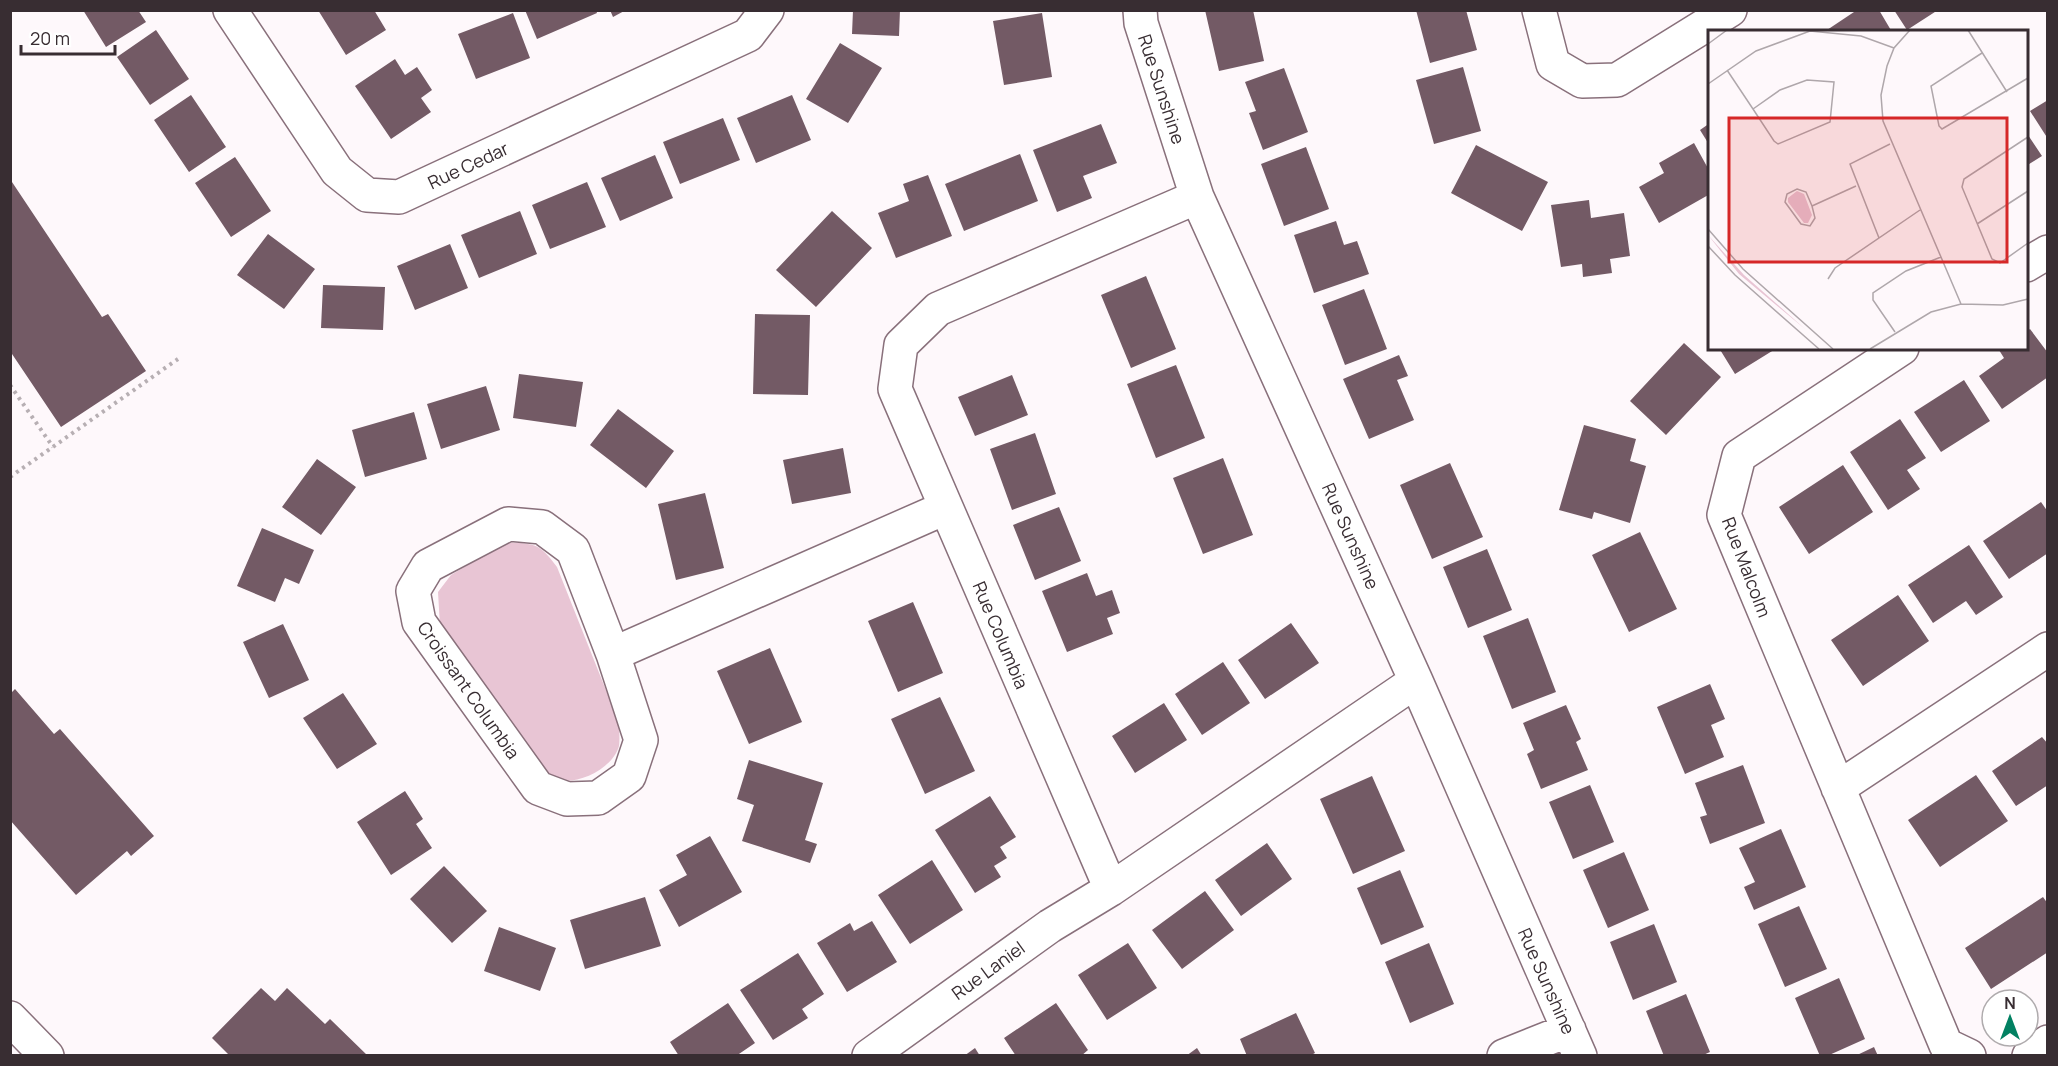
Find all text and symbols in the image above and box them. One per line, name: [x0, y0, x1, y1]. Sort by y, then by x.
scale bar: [21, 18, 116, 56]
text: 20 m: [30, 26, 70, 50]
inset map: [1708, 30, 2028, 350]
street label: Rue Sunshine: [1133, 31, 1191, 147]
street label: Rue Cedar: [424, 136, 513, 194]
street label: Rue Sunshine: [1317, 479, 1385, 593]
street label: Rue Malcolm: [1717, 514, 1777, 620]
street label: Rue Columbia: [968, 578, 1034, 692]
street label: Croissant Columbia: [412, 616, 526, 764]
street label: Rue Sunshine: [1513, 924, 1581, 1038]
street label: Rue Laniel: [947, 935, 1029, 1005]
north arrow: [1980, 988, 2040, 1048]
text: N: [2004, 992, 2016, 1014]

